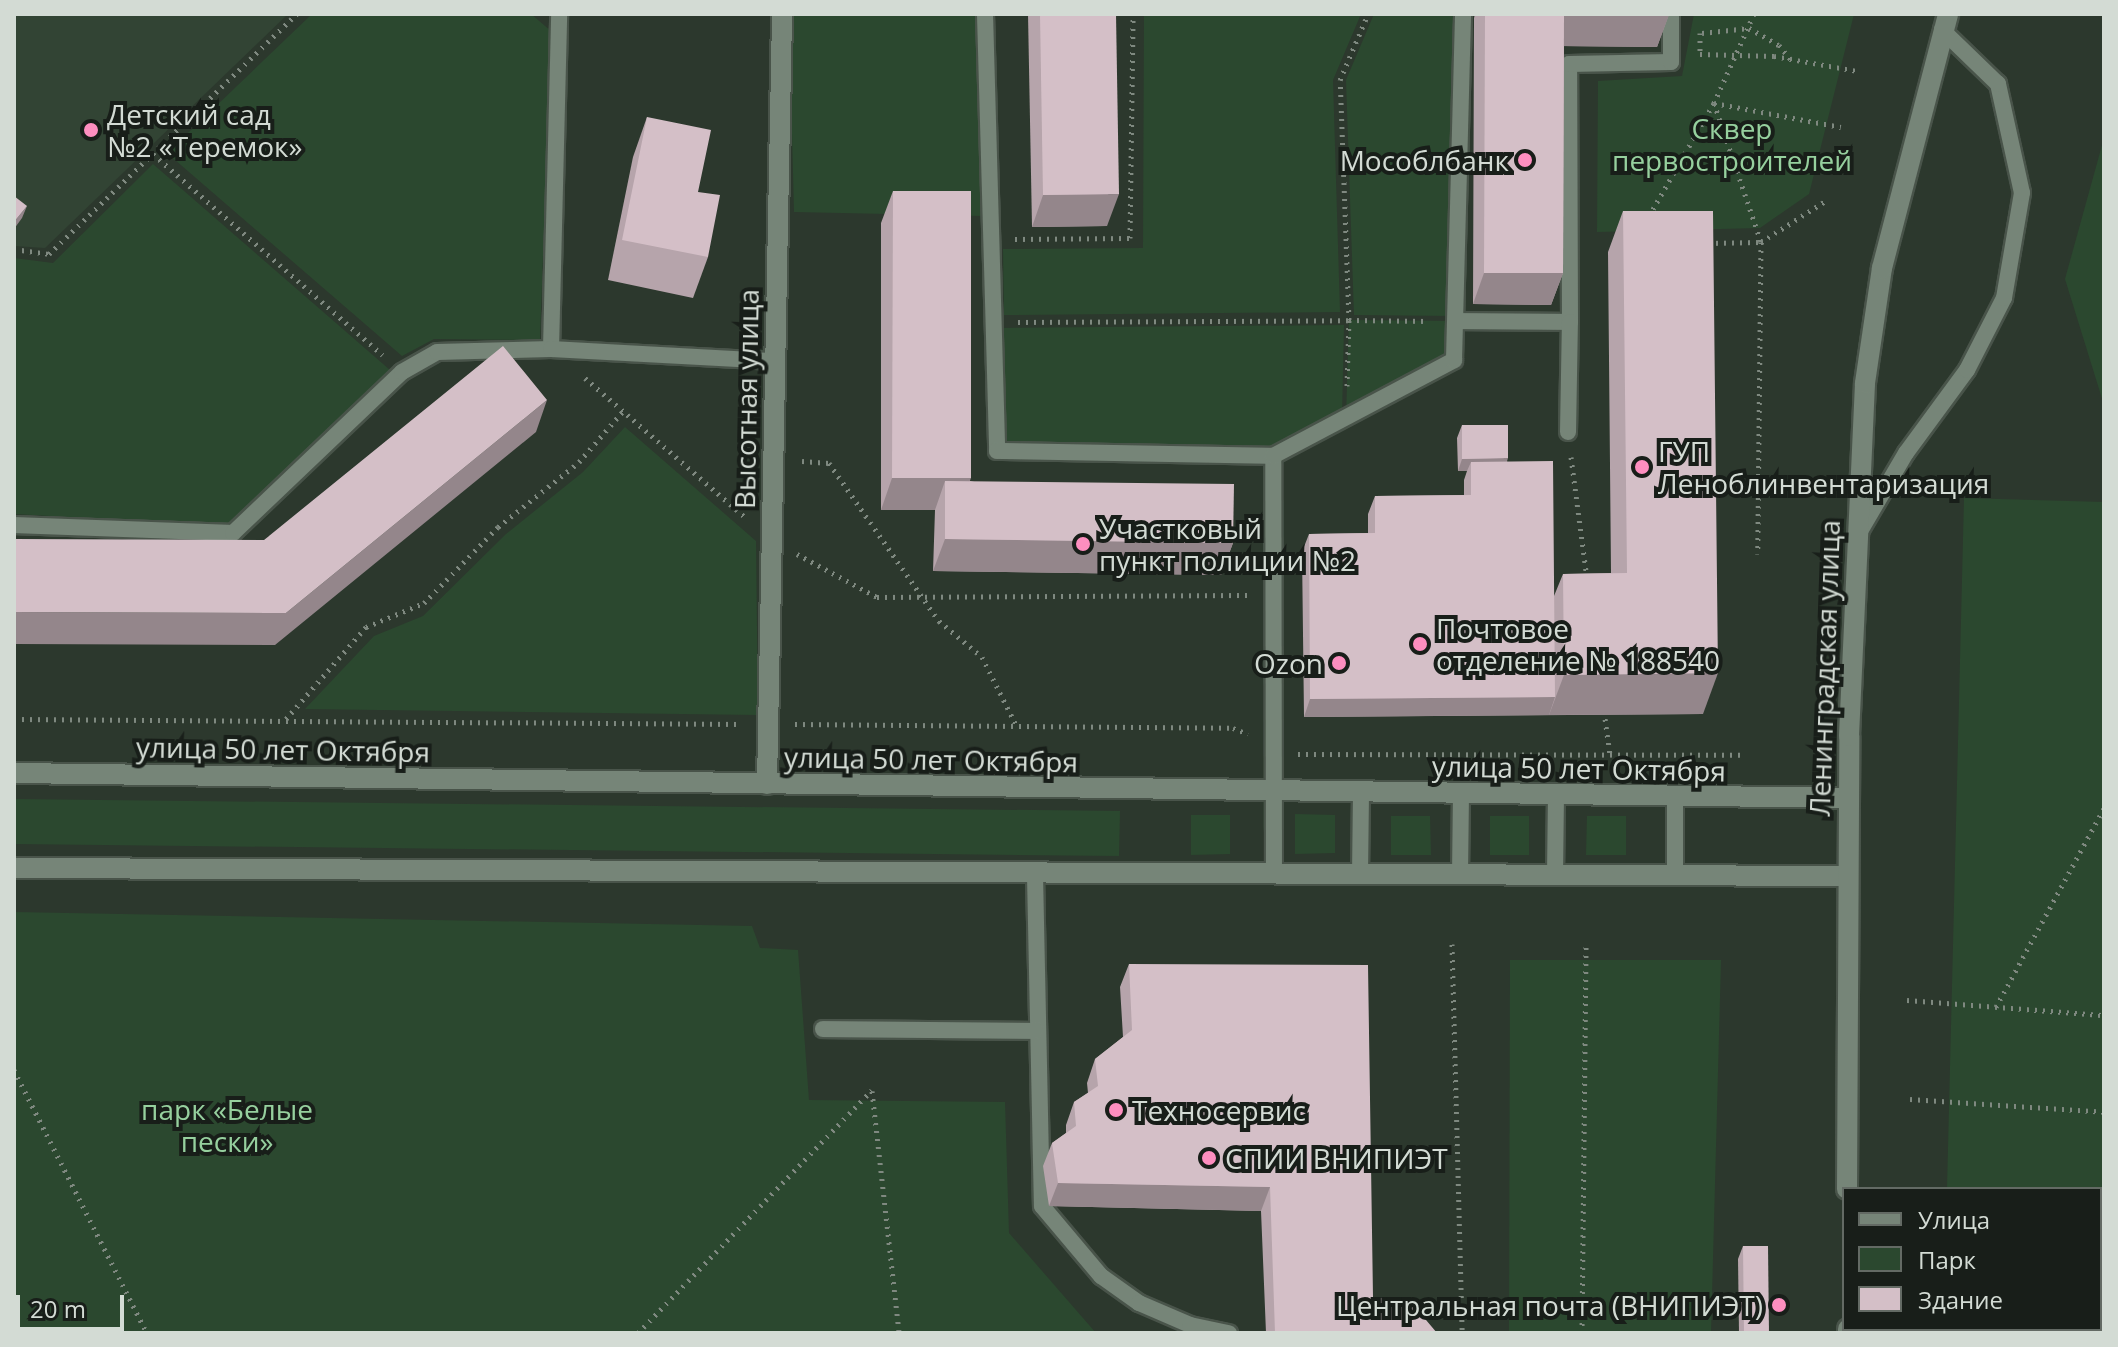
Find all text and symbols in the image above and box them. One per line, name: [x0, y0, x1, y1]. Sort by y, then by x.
place label: Детский сад №2 «Теремок»: [107, 97, 302, 163]
park label: Сквер первостроителей: [1612, 111, 1852, 177]
marker: Детский сад №2 «Теремок»: [82, 121, 100, 139]
place label: Мособлбанк: [1340, 143, 1509, 177]
marker: Мособлбанк: [1516, 151, 1534, 169]
street label: Высотная улица: [727, 289, 765, 509]
place label: ГУП Леноблинвентаризация: [1658, 434, 1989, 500]
marker: ГУП Леноблинвентаризация: [1633, 458, 1651, 476]
place label: Участковый пункт полиции №2: [1099, 511, 1356, 577]
street label: Ленинградская улица: [1802, 519, 1846, 817]
marker: Участковый пункт полиции №2: [1074, 535, 1092, 553]
place label: Почтовое отделение № 188540: [1436, 611, 1720, 677]
marker: Почтовое отделение № 188540: [1411, 635, 1429, 653]
place label: Ozon: [1254, 646, 1323, 680]
marker: Ozon: [1330, 654, 1348, 672]
street label: улица 50 лет Октября: [136, 730, 430, 768]
street label: улица 50 лет Октября: [784, 740, 1078, 778]
street label: улица 50 лет Октября: [1432, 749, 1726, 787]
park label: парк «Белые пески»: [141, 1092, 313, 1158]
place label: Техносервис: [1132, 1093, 1306, 1127]
marker: Техносервис: [1107, 1101, 1125, 1119]
place label: СПИИ ВНИПИЭТ: [1225, 1141, 1448, 1175]
marker: СПИИ ВНИПИЭТ: [1200, 1149, 1218, 1167]
legend: [1842, 1187, 2102, 1331]
text: Улица: [1918, 1203, 1990, 1236]
text: Парк: [1918, 1243, 1976, 1276]
scale bar: [20, 1279, 128, 1329]
text: Здание: [1918, 1283, 2003, 1316]
place label: Центральная почта (ВНИПИЭТ): [1336, 1288, 1763, 1322]
text: 20 m: [30, 1292, 86, 1325]
marker: Центральная почта (ВНИПИЭТ): [1770, 1296, 1788, 1314]

